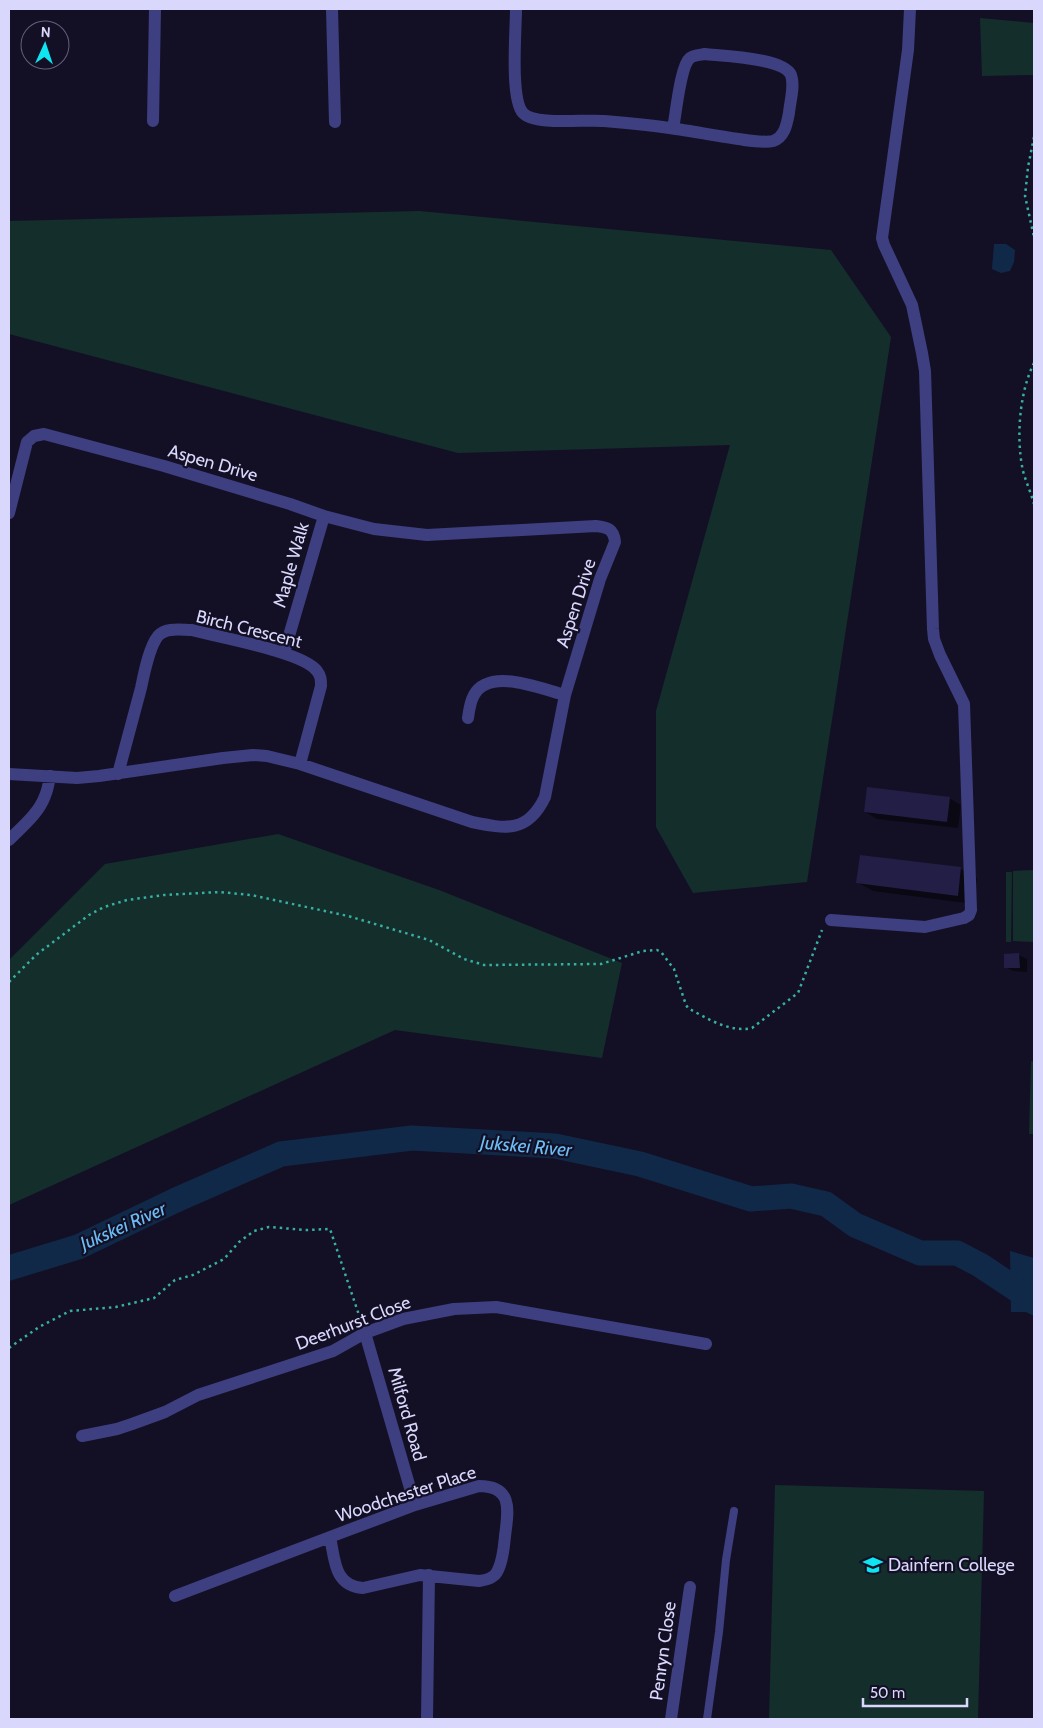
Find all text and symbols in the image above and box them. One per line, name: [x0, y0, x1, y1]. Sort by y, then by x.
north arrow: [20, 20, 70, 70]
text: N: [40, 23, 51, 41]
street label: Aspen Drive: [166, 440, 260, 486]
street label: Maple Walk: [268, 519, 314, 610]
street label: Aspen Drive: [551, 556, 601, 650]
street label: Birch Crescent: [194, 605, 304, 653]
water label: Jukskei River: [477, 1130, 574, 1162]
water label: Jukskei River: [75, 1196, 171, 1256]
street label: Deerhurst Close: [292, 1291, 414, 1355]
street label: Milford Road: [383, 1364, 431, 1464]
street label: Woodchester Place: [333, 1461, 479, 1527]
school or university icon: Dainfern College: [862, 1554, 884, 1576]
place label: Dainfern College: [888, 1554, 1015, 1576]
street label: Penryn Close: [645, 1600, 681, 1702]
scale bar: [863, 1676, 967, 1708]
text: 50 m: [870, 1684, 905, 1702]

